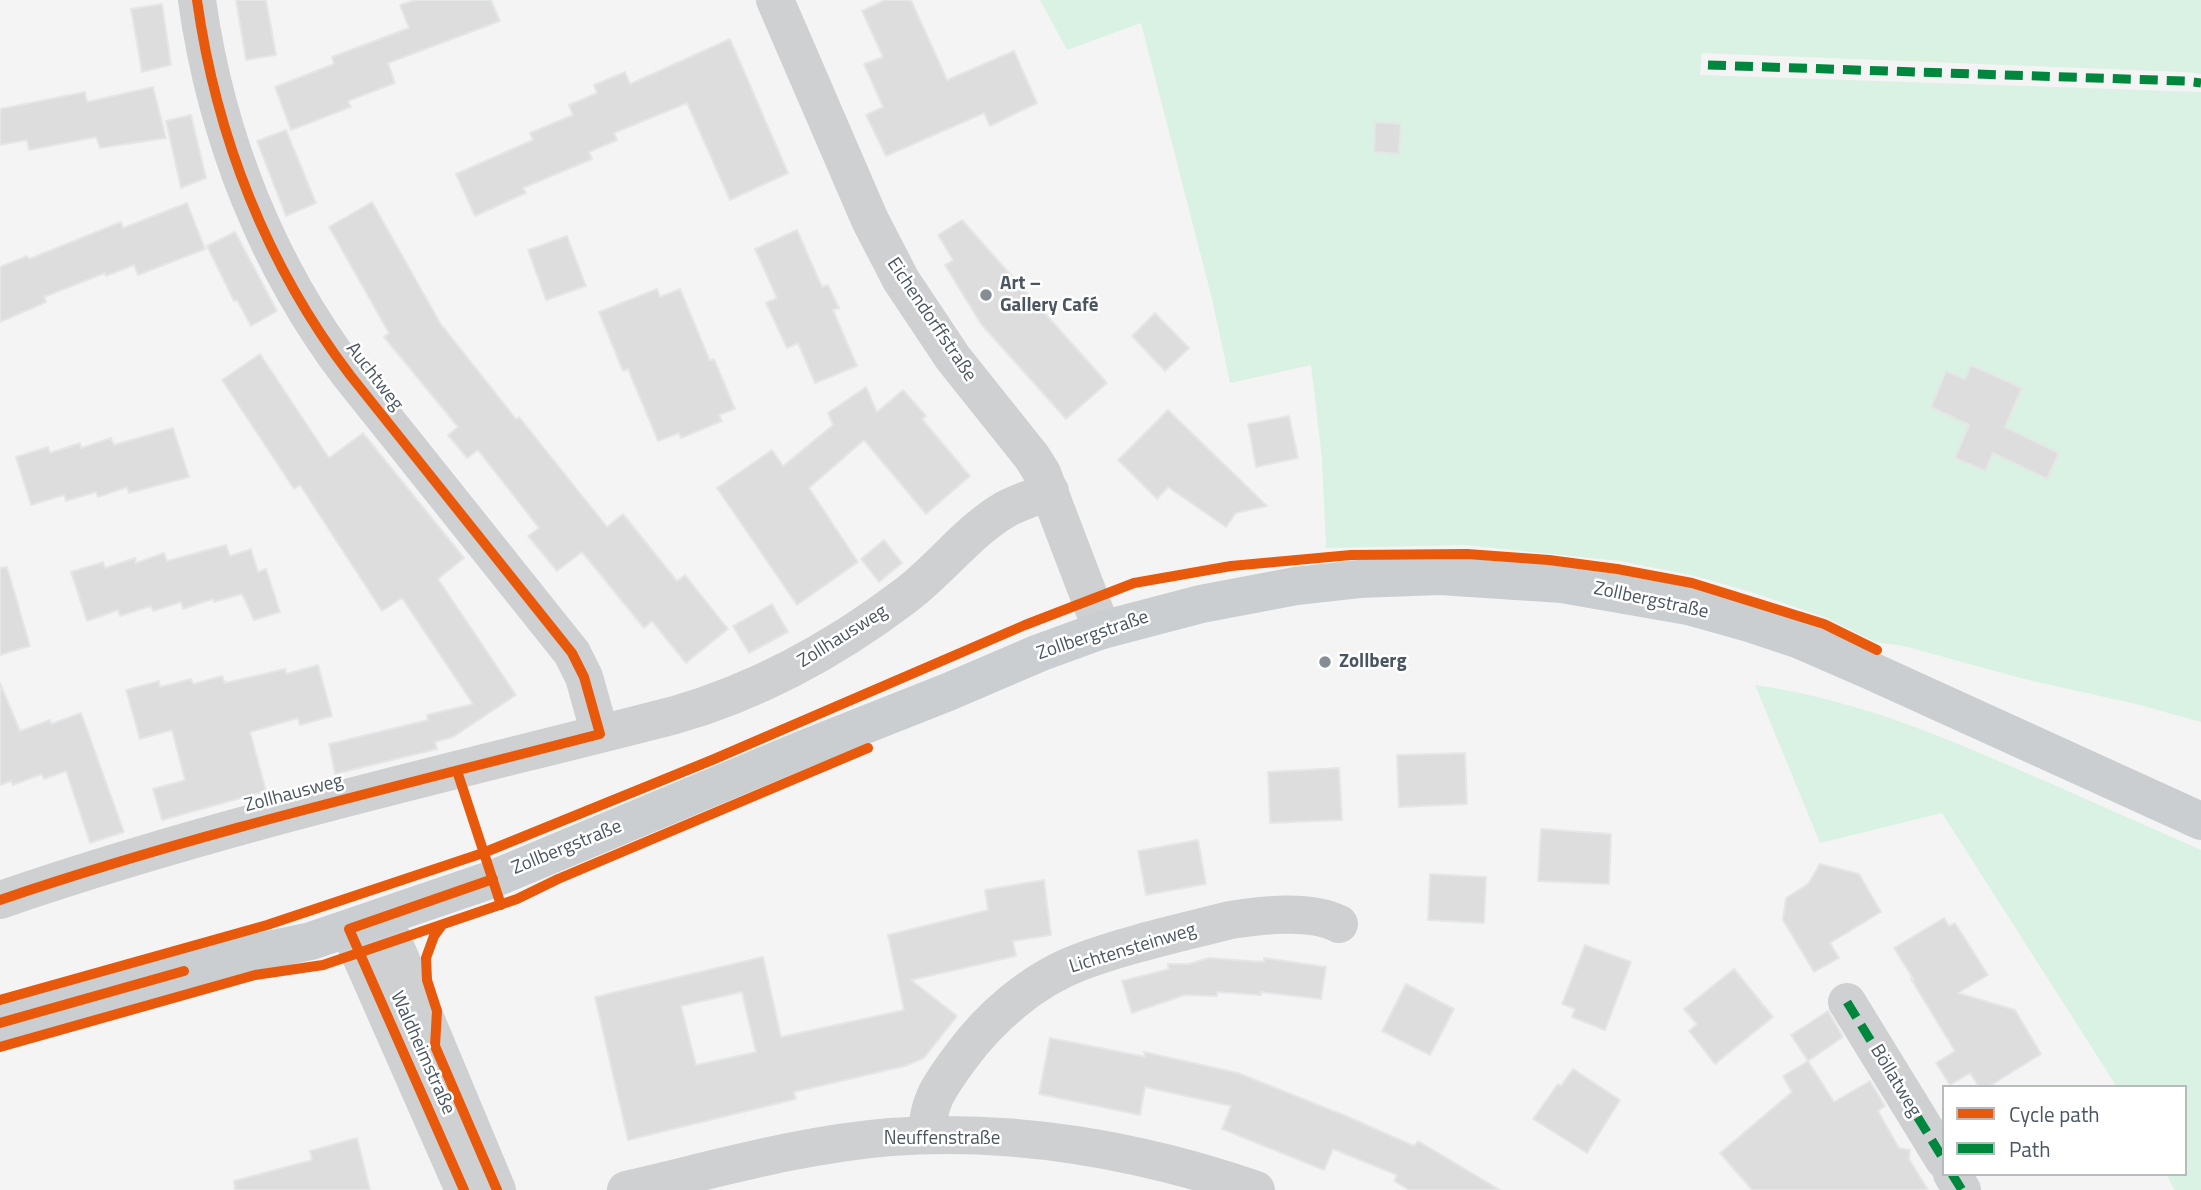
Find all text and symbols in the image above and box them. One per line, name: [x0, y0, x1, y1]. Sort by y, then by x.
street label: Eichendorffstraße: [881, 254, 981, 386]
place label: Art – Gallery Café: [1000, 273, 1098, 317]
marker: Art – Gallery Café: [978, 287, 994, 303]
street label: Auchtweg: [340, 338, 408, 416]
street label: Zollbergstraße: [1592, 578, 1710, 624]
street label: Zollhausweg: [794, 601, 892, 673]
street label: Zollbergstraße: [1034, 606, 1152, 666]
place label: Zollberg: [1339, 651, 1407, 673]
marker: Zollberg: [1317, 654, 1333, 670]
street label: Zollhausweg: [242, 770, 346, 818]
street label: Zollbergstraße: [509, 816, 625, 880]
street label: Lichtensteinweg: [1067, 919, 1199, 979]
street label: Waldheimstraße: [385, 988, 459, 1118]
street label: Böllatweg: [1865, 1041, 1925, 1121]
legend: [1942, 1085, 2187, 1176]
text: Cycle path: [2009, 1098, 2100, 1130]
street label: Neuffenstraße: [884, 1128, 1000, 1150]
text: Path: [2009, 1133, 2051, 1165]

